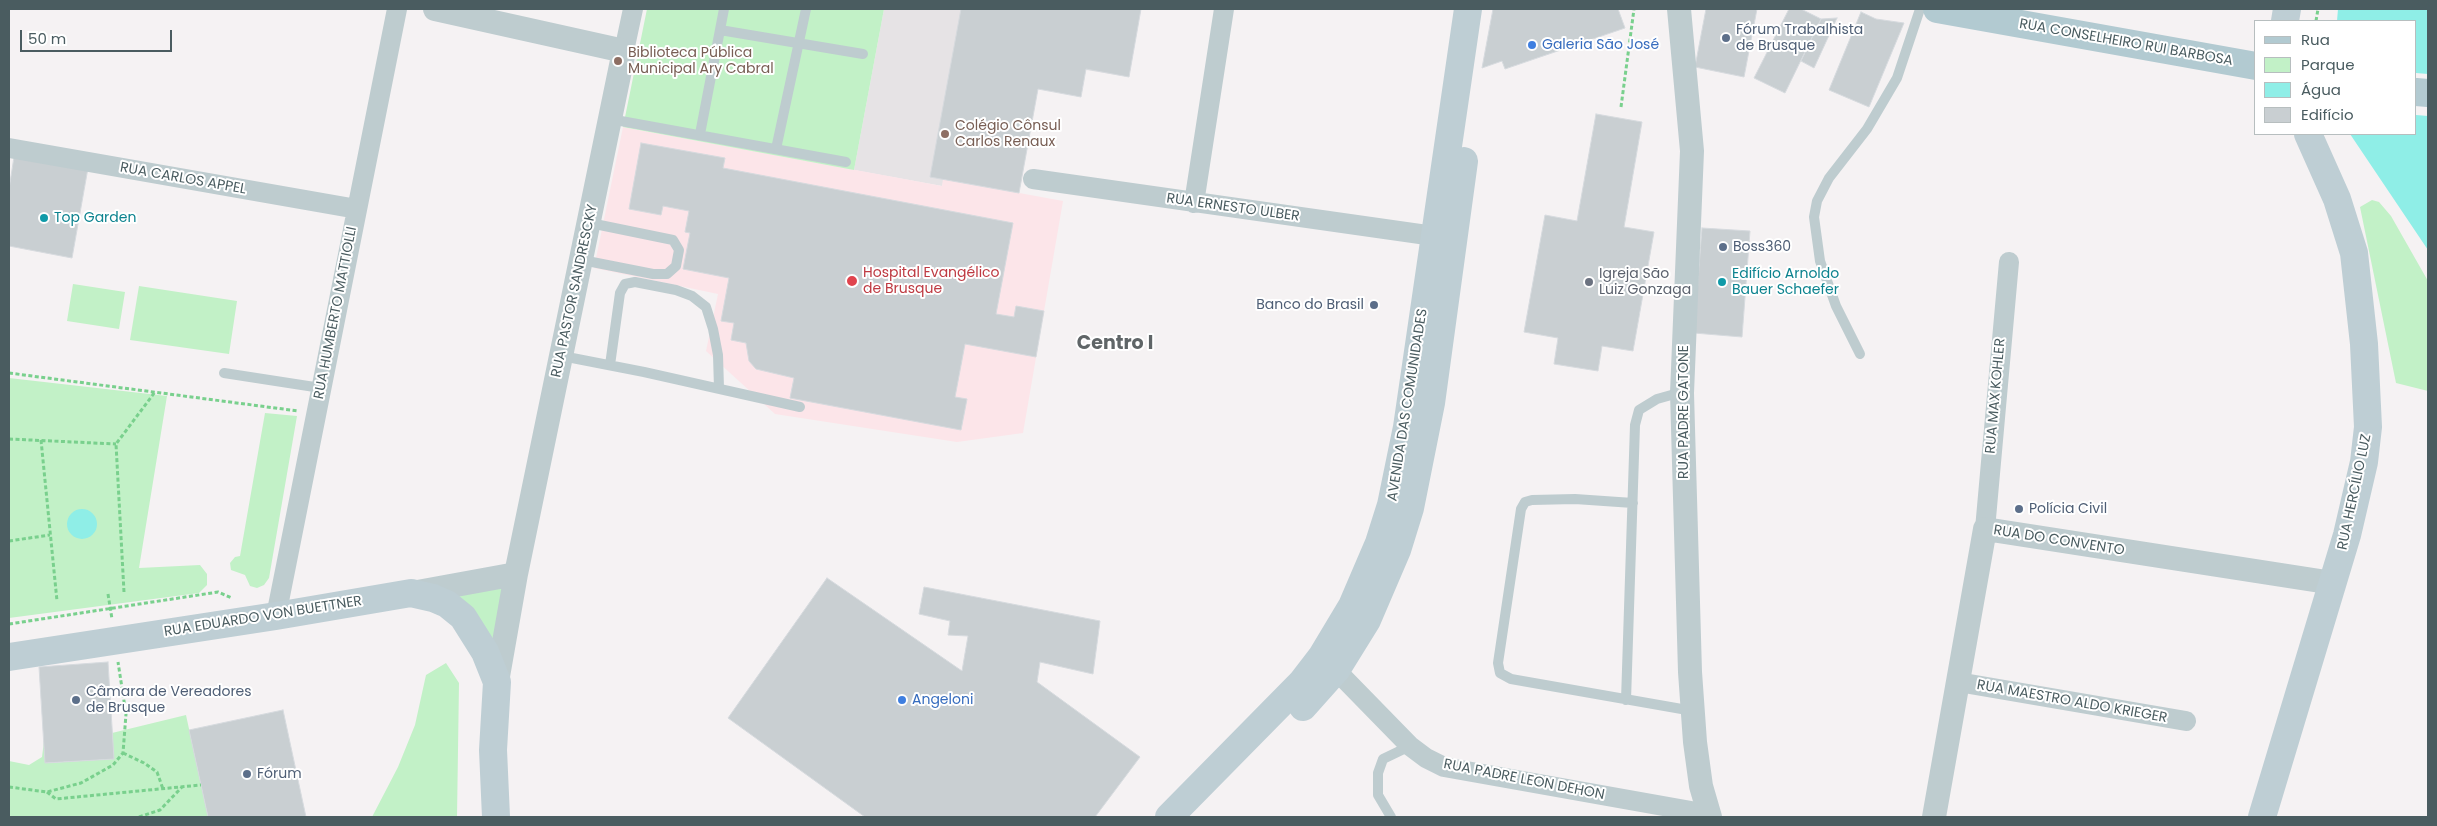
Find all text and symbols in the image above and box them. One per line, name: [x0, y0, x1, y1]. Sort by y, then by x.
street label: RUA CONSELHEIRO RUI BARBOSA: [2018, 16, 2234, 70]
scale bar: [22, 20, 175, 52]
legend: [2254, 20, 2417, 135]
place label: Fórum Trabalhista de Brusque: [1736, 22, 1863, 54]
text: 50 m: [28, 28, 66, 49]
text: Rua: [2301, 29, 2330, 50]
marker: Fórum Trabalhista de Brusque: [1720, 32, 1732, 44]
place label: Galeria São José: [1542, 37, 1659, 53]
marker: Galeria São José: [1526, 39, 1538, 51]
place label: Biblioteca Pública Municipal Ary Cabral: [628, 45, 774, 78]
text: Parque: [2301, 54, 2354, 75]
marker: Biblioteca Pública Municipal Ary Cabral: [612, 55, 624, 67]
text: Água: [2301, 79, 2341, 100]
text: Edifício: [2301, 104, 2354, 125]
place label: Colégio Cônsul Carlos Renaux: [955, 118, 1061, 150]
marker: Colégio Cônsul Carlos Renaux: [939, 128, 951, 140]
street label: RUA CARLOS APPEL: [119, 160, 247, 198]
street label: RUA ERNESTO ULBER: [1165, 190, 1301, 226]
street label: RUA PASTOR SANDRESCKY: [548, 203, 602, 379]
place label: Top Garden: [54, 210, 136, 226]
marker: Top Garden: [38, 212, 50, 224]
street label: RUA HUMBERTO MATTIOLLI: [311, 225, 361, 401]
place label: Boss360: [1733, 239, 1791, 255]
marker: Boss360: [1717, 241, 1729, 253]
place label: Hospital Evangélico de Brusque: [863, 265, 1000, 298]
place label: Igreja São Luiz Gonzaga: [1599, 266, 1691, 298]
place label: Edifício Arnoldo Bauer Schaefer: [1732, 266, 1839, 298]
marker: Hospital Evangélico de Brusque: [845, 274, 859, 288]
marker: Igreja São Luiz Gonzaga: [1583, 276, 1595, 288]
marker: Edifício Arnoldo Bauer Schaefer: [1716, 276, 1728, 288]
place label: Banco do Brasil: [1256, 297, 1364, 313]
marker: Banco do Brasil: [1368, 299, 1380, 311]
street label: AVENIDA DAS COMUNIDADES: [1384, 307, 1432, 503]
district label: Centro I: [1077, 333, 1153, 355]
street label: RUA MAX KOHLER: [1983, 338, 2009, 454]
street label: RUA PADRE GATONE: [1676, 345, 1692, 479]
street label: RUA HERCÍLIO LUZ: [2335, 433, 2375, 551]
place label: Polícia Civil: [2029, 501, 2107, 517]
marker: Polícia Civil: [2013, 503, 2025, 515]
street label: RUA DO CONVENTO: [1992, 522, 2126, 560]
street label: RUA EDUARDO VON BUETTNER: [163, 593, 363, 641]
street label: RUA MAESTRO ALDO KRIEGER: [1975, 677, 2169, 727]
place label: Câmara de Vereadores de Brusque: [86, 684, 252, 716]
place label: Angeloni: [912, 692, 973, 708]
marker: Câmara de Vereadores de Brusque: [70, 694, 82, 706]
marker: Angeloni: [896, 694, 908, 706]
street label: RUA PADRE LEON DEHON: [1442, 756, 1606, 804]
place label: Fórum: [257, 766, 302, 782]
marker: Fórum: [241, 768, 253, 780]

